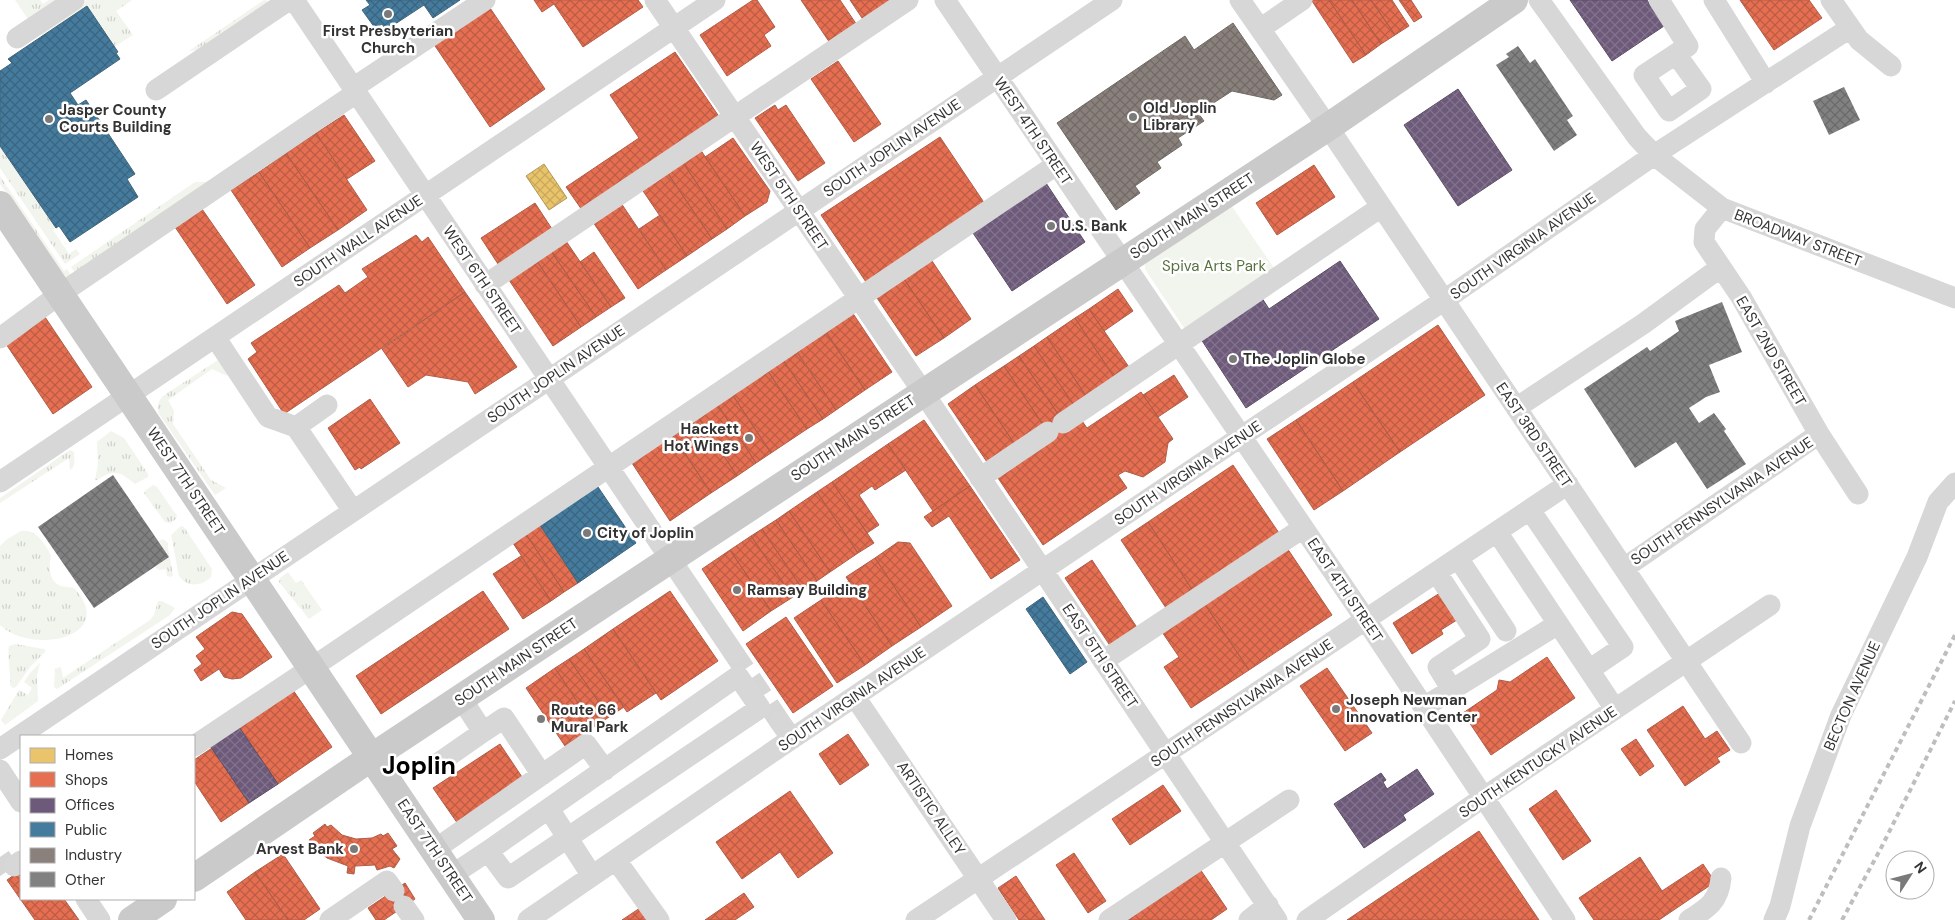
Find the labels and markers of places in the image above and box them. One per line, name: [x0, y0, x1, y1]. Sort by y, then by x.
marker: First Presbyterian Church: [382, 8, 394, 20]
place label: First Presbyterian Church: [323, 21, 453, 58]
place label: Old Joplin Library: [1143, 98, 1217, 135]
place label: Jasper County Courts Building: [59, 100, 172, 137]
marker: Old Joplin Library: [1127, 111, 1139, 123]
marker: Jasper County Courts Building: [43, 113, 55, 125]
place label: U.S. Bank: [1061, 216, 1128, 236]
marker: U.S. Bank: [1045, 220, 1057, 232]
place label: The Joplin Globe: [1243, 349, 1365, 369]
marker: The Joplin Globe: [1227, 353, 1239, 365]
place label: Hackett Hot Wings: [664, 419, 739, 456]
marker: Hackett Hot Wings: [743, 432, 755, 444]
place label: City of Joplin: [597, 523, 694, 543]
marker: City of Joplin: [581, 527, 593, 539]
place label: Ramsay Building: [747, 580, 867, 600]
marker: Ramsay Building: [731, 584, 743, 596]
place label: Joseph Newman Innovation Center: [1346, 690, 1477, 727]
place label: Route 66 Mural Park: [551, 700, 629, 737]
marker: Joseph Newman Innovation Center: [1330, 703, 1342, 715]
marker: Route 66 Mural Park: [535, 713, 547, 725]
place label: Arvest Bank: [256, 839, 344, 859]
marker: Arvest Bank: [348, 843, 360, 855]

